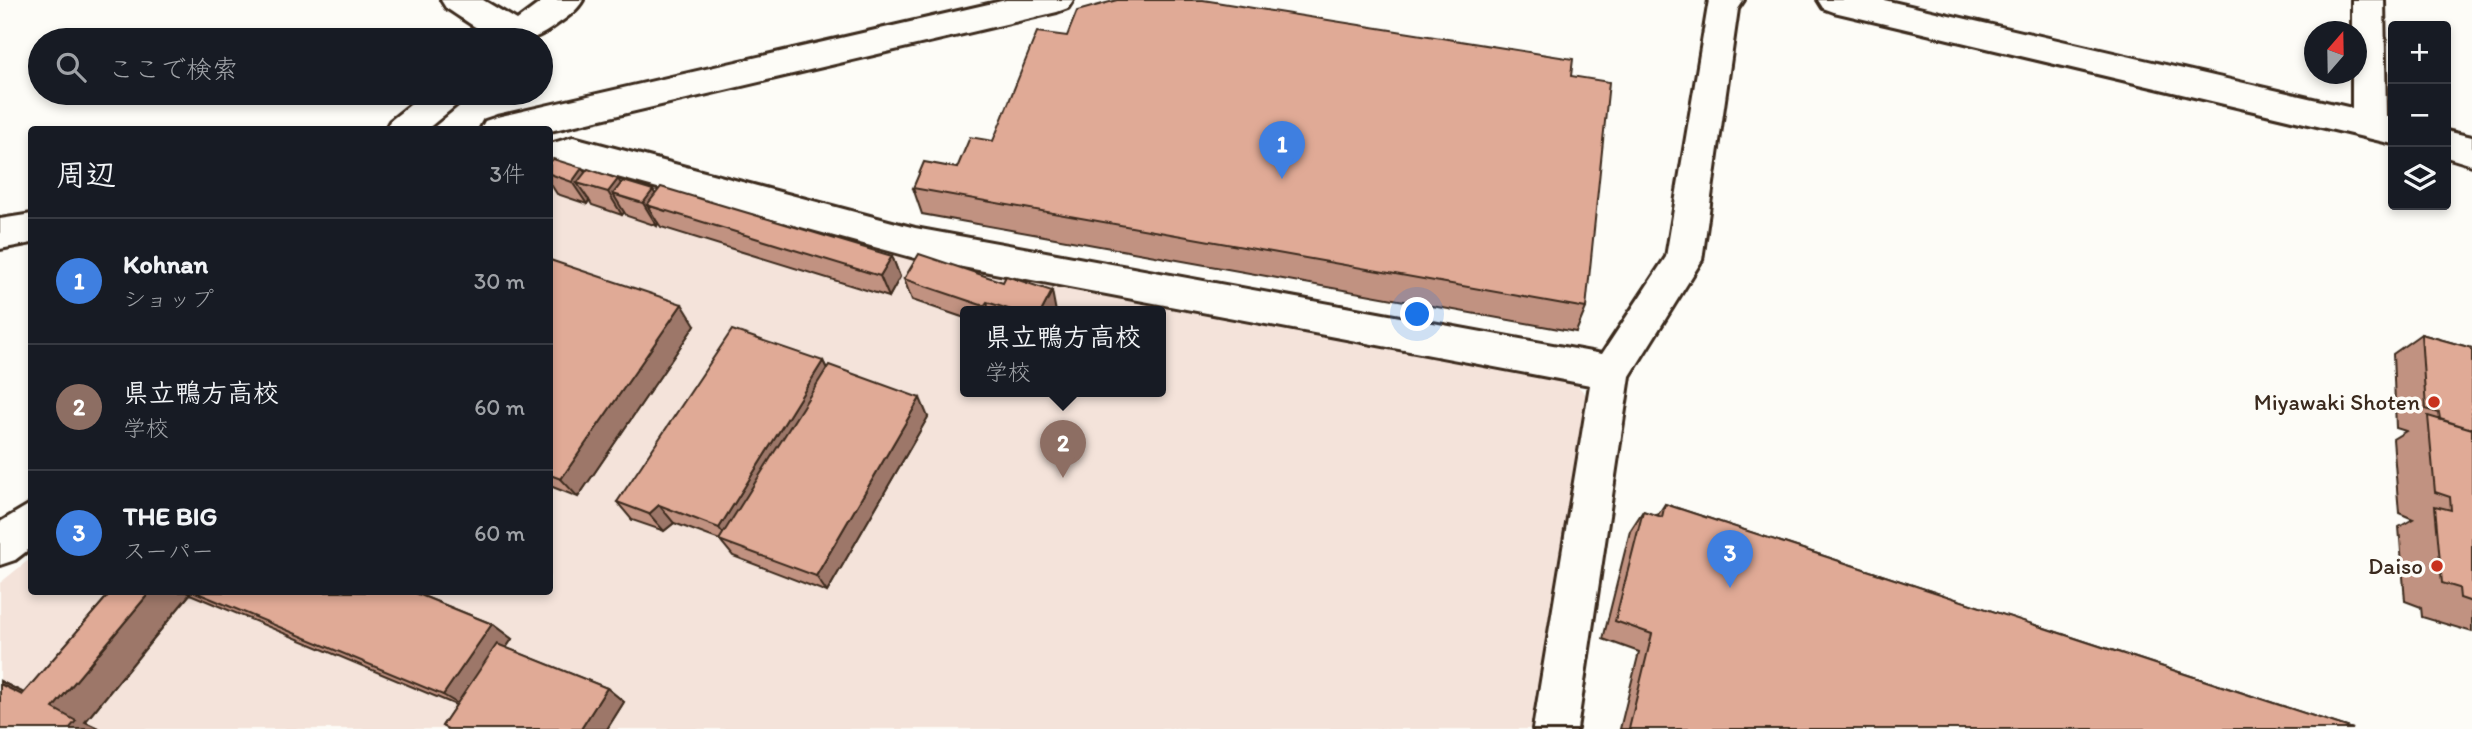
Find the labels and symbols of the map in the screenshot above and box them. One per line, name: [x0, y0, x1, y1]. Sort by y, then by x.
north arrow: [2304, 21, 2367, 84]
pin: 1: [1259, 121, 1305, 179]
your location: [1400, 297, 1434, 331]
place label: Miyawaki Shoten: [2254, 388, 2420, 416]
marker: Miyawaki Shoten: [2426, 394, 2442, 410]
pin: 2: [1040, 420, 1086, 478]
pin: 3: [1707, 530, 1753, 588]
place label: Daiso: [2368, 552, 2423, 580]
marker: Daiso: [2429, 558, 2445, 574]

